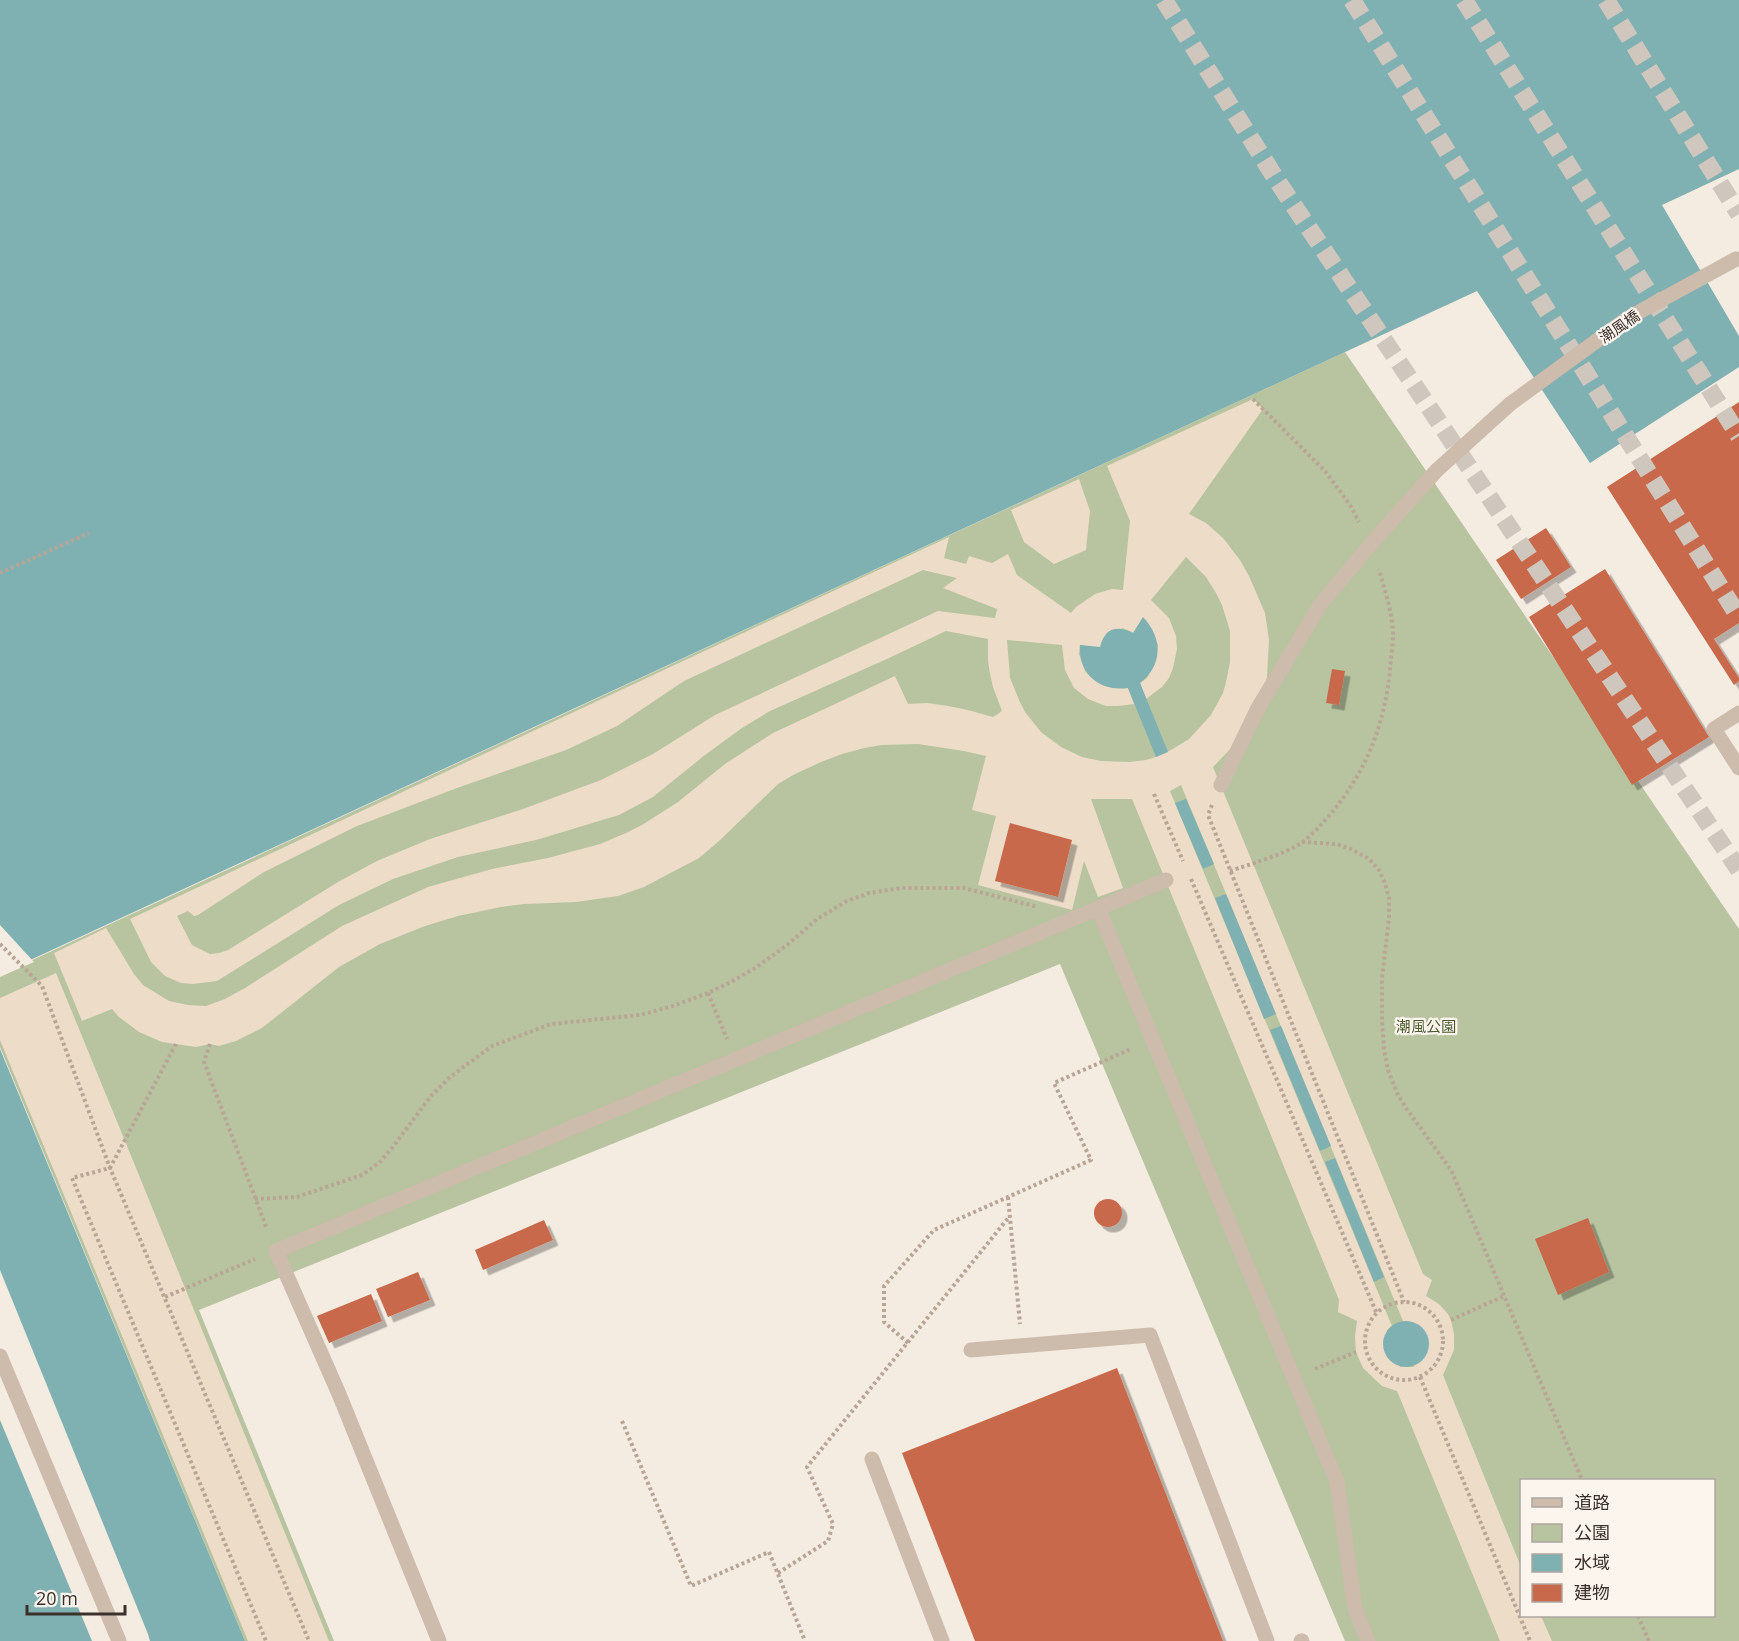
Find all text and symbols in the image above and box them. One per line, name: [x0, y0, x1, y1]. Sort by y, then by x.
street label: 潮風橋: [1595, 305, 1643, 347]
park label: 潮風公園: [1396, 1016, 1456, 1036]
legend: [1520, 1479, 1715, 1617]
text: 道路: [1574, 1490, 1610, 1514]
text: 公園: [1574, 1520, 1610, 1544]
text: 水域: [1574, 1550, 1610, 1574]
scale bar: [27, 1578, 124, 1616]
text: 建物: [1574, 1580, 1610, 1604]
text: 20 m: [36, 1586, 78, 1610]

